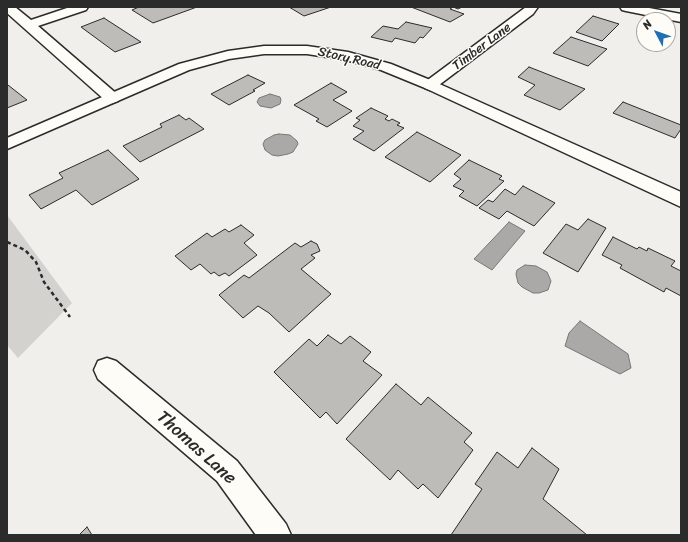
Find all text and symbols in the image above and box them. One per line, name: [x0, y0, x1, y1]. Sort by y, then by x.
north arrow: [636, 12, 676, 52]
text: N: [638, 15, 657, 34]
street label: Timber Lane: [450, 20, 514, 74]
street label: Story Road: [316, 44, 382, 74]
street label: Thomas Lane: [152, 407, 240, 489]

